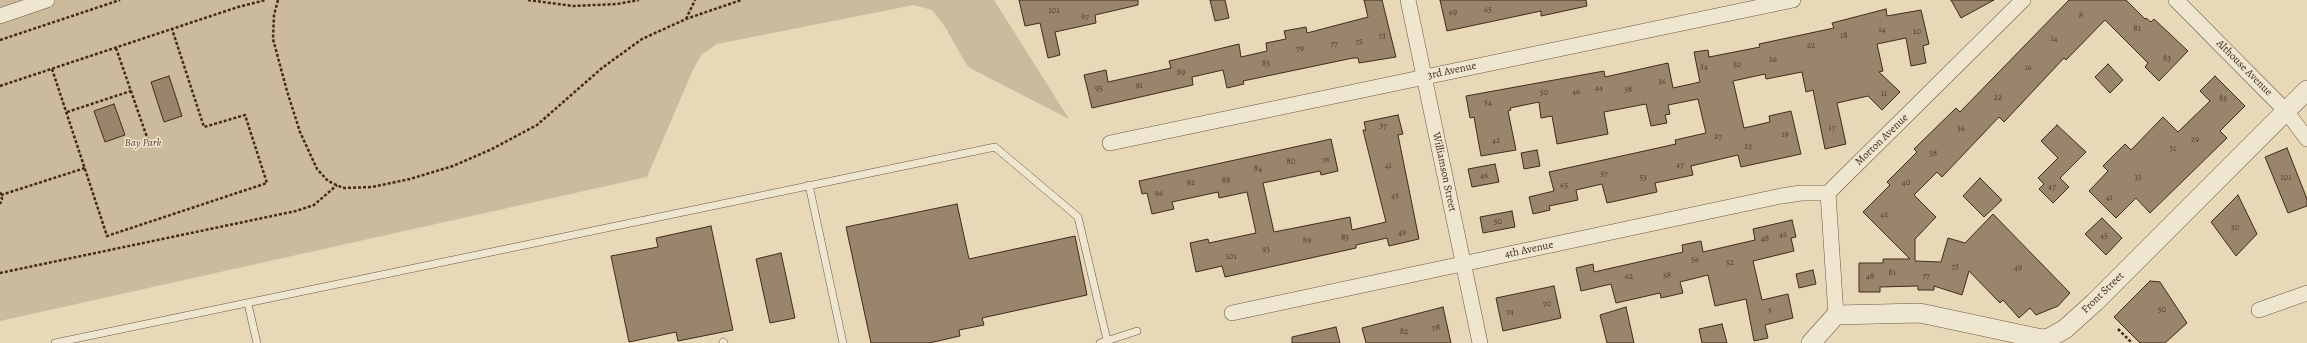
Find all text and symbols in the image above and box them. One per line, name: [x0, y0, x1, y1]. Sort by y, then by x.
house number: 65: [1484, 5, 1492, 15]
house number: 101: [1049, 6, 1059, 16]
house number: 69: [1449, 8, 1457, 18]
house number: 8: [2079, 11, 2083, 21]
house number: 97: [1081, 12, 1089, 22]
house number: 81: [2133, 24, 2141, 34]
house number: 14: [1878, 25, 1886, 35]
house number: 10: [1913, 27, 1921, 37]
house number: 73: [1378, 31, 1386, 41]
house number: 18: [1840, 31, 1848, 41]
house number: 14: [2050, 34, 2058, 44]
house number: 75: [1355, 37, 1363, 47]
street label: Althouse Avenue: [2213, 37, 2275, 99]
house number: 77: [1330, 39, 1338, 49]
house number: 22: [1807, 41, 1815, 51]
house number: 79: [1296, 44, 1304, 54]
house number: 83: [2163, 54, 2171, 64]
house number: 26: [1769, 55, 1777, 65]
house number: 83: [1262, 59, 1270, 69]
street label: 3rd Avenue: [1426, 59, 1478, 83]
house number: 30: [1733, 60, 1741, 70]
house number: 34: [1700, 62, 1708, 72]
house number: 16: [2024, 63, 2032, 73]
house number: 89: [1177, 68, 1185, 78]
house number: 36: [1658, 77, 1666, 87]
house number: 91: [1135, 81, 1143, 91]
house number: 44: [1595, 83, 1603, 93]
house number: 95: [1095, 84, 1103, 94]
house number: 38: [1624, 85, 1632, 95]
house number: 46: [1572, 87, 1580, 97]
house number: 50: [1540, 88, 1548, 98]
house number: 11: [1881, 89, 1887, 99]
house number: 22: [1994, 93, 2002, 103]
house number: 85: [2219, 94, 2227, 104]
house number: 54: [1484, 98, 1492, 108]
street label: Morton Avenue: [1853, 111, 1911, 169]
house number: 37: [1379, 121, 1387, 131]
house number: 17: [1829, 123, 1835, 133]
house number: 36: [1957, 124, 1965, 134]
house number: 19: [1781, 130, 1789, 140]
street label: Williamson Street: [1429, 131, 1459, 213]
house number: 27: [1714, 132, 1722, 142]
house number: 29: [2191, 135, 2199, 145]
park label: Bay Park: [124, 136, 162, 150]
house number: 42: [1492, 136, 1500, 146]
house number: 23: [1744, 142, 1752, 152]
house number: 31: [2170, 144, 2176, 154]
house number: 38: [1929, 149, 1937, 159]
house number: 76: [1322, 155, 1330, 165]
house number: 80: [1286, 157, 1296, 167]
house number: 47: [1676, 160, 1684, 170]
house number: 41: [1384, 161, 1392, 171]
house number: 84: [1254, 164, 1262, 174]
house number: 57: [1600, 169, 1608, 179]
house number: 46: [1480, 171, 1488, 181]
house number: 53: [1639, 173, 1647, 183]
house number: 33: [2134, 173, 2142, 183]
house number: 101: [2281, 173, 2291, 183]
house number: 88: [1222, 176, 1230, 186]
house number: 92: [1187, 178, 1195, 188]
house number: 40: [1902, 178, 1910, 188]
house number: 65: [1560, 181, 1568, 191]
house number: 47: [2048, 182, 2056, 192]
house number: 96: [1155, 189, 1163, 199]
house number: 45: [1391, 191, 1399, 201]
house number: 41: [2105, 193, 2113, 203]
house number: 42: [1880, 210, 1888, 220]
house number: 50: [1494, 217, 1502, 227]
house number: 30: [2231, 223, 2239, 233]
house number: 49: [1398, 228, 1406, 238]
house number: 46: [1779, 230, 1787, 240]
house number: 45: [2100, 231, 2108, 241]
house number: 85: [1341, 233, 1349, 243]
house number: 48: [1761, 234, 1769, 244]
house number: 89: [1303, 236, 1311, 246]
street label: 4th Avenue: [1503, 238, 1555, 262]
house number: 93: [1262, 245, 1270, 255]
house number: 101: [1226, 252, 1236, 262]
house number: 56: [1691, 255, 1699, 265]
house number: 52: [1726, 258, 1734, 268]
house number: 73: [1951, 262, 1959, 272]
house number: 49: [2014, 263, 2022, 273]
house number: 81: [1888, 268, 1896, 278]
street label: Front Street: [2079, 270, 2127, 316]
house number: 58: [1663, 271, 1671, 281]
house number: 77: [1922, 271, 1930, 281]
house number: 62: [1625, 272, 1633, 282]
house number: 48: [1866, 272, 1874, 282]
house number: 70: [1543, 299, 1551, 309]
house number: 50: [2158, 305, 2166, 315]
house number: 5: [1768, 306, 1772, 316]
house number: 74: [1506, 307, 1514, 317]
house number: 78: [1432, 323, 1440, 333]
house number: 82: [1400, 327, 1408, 337]

